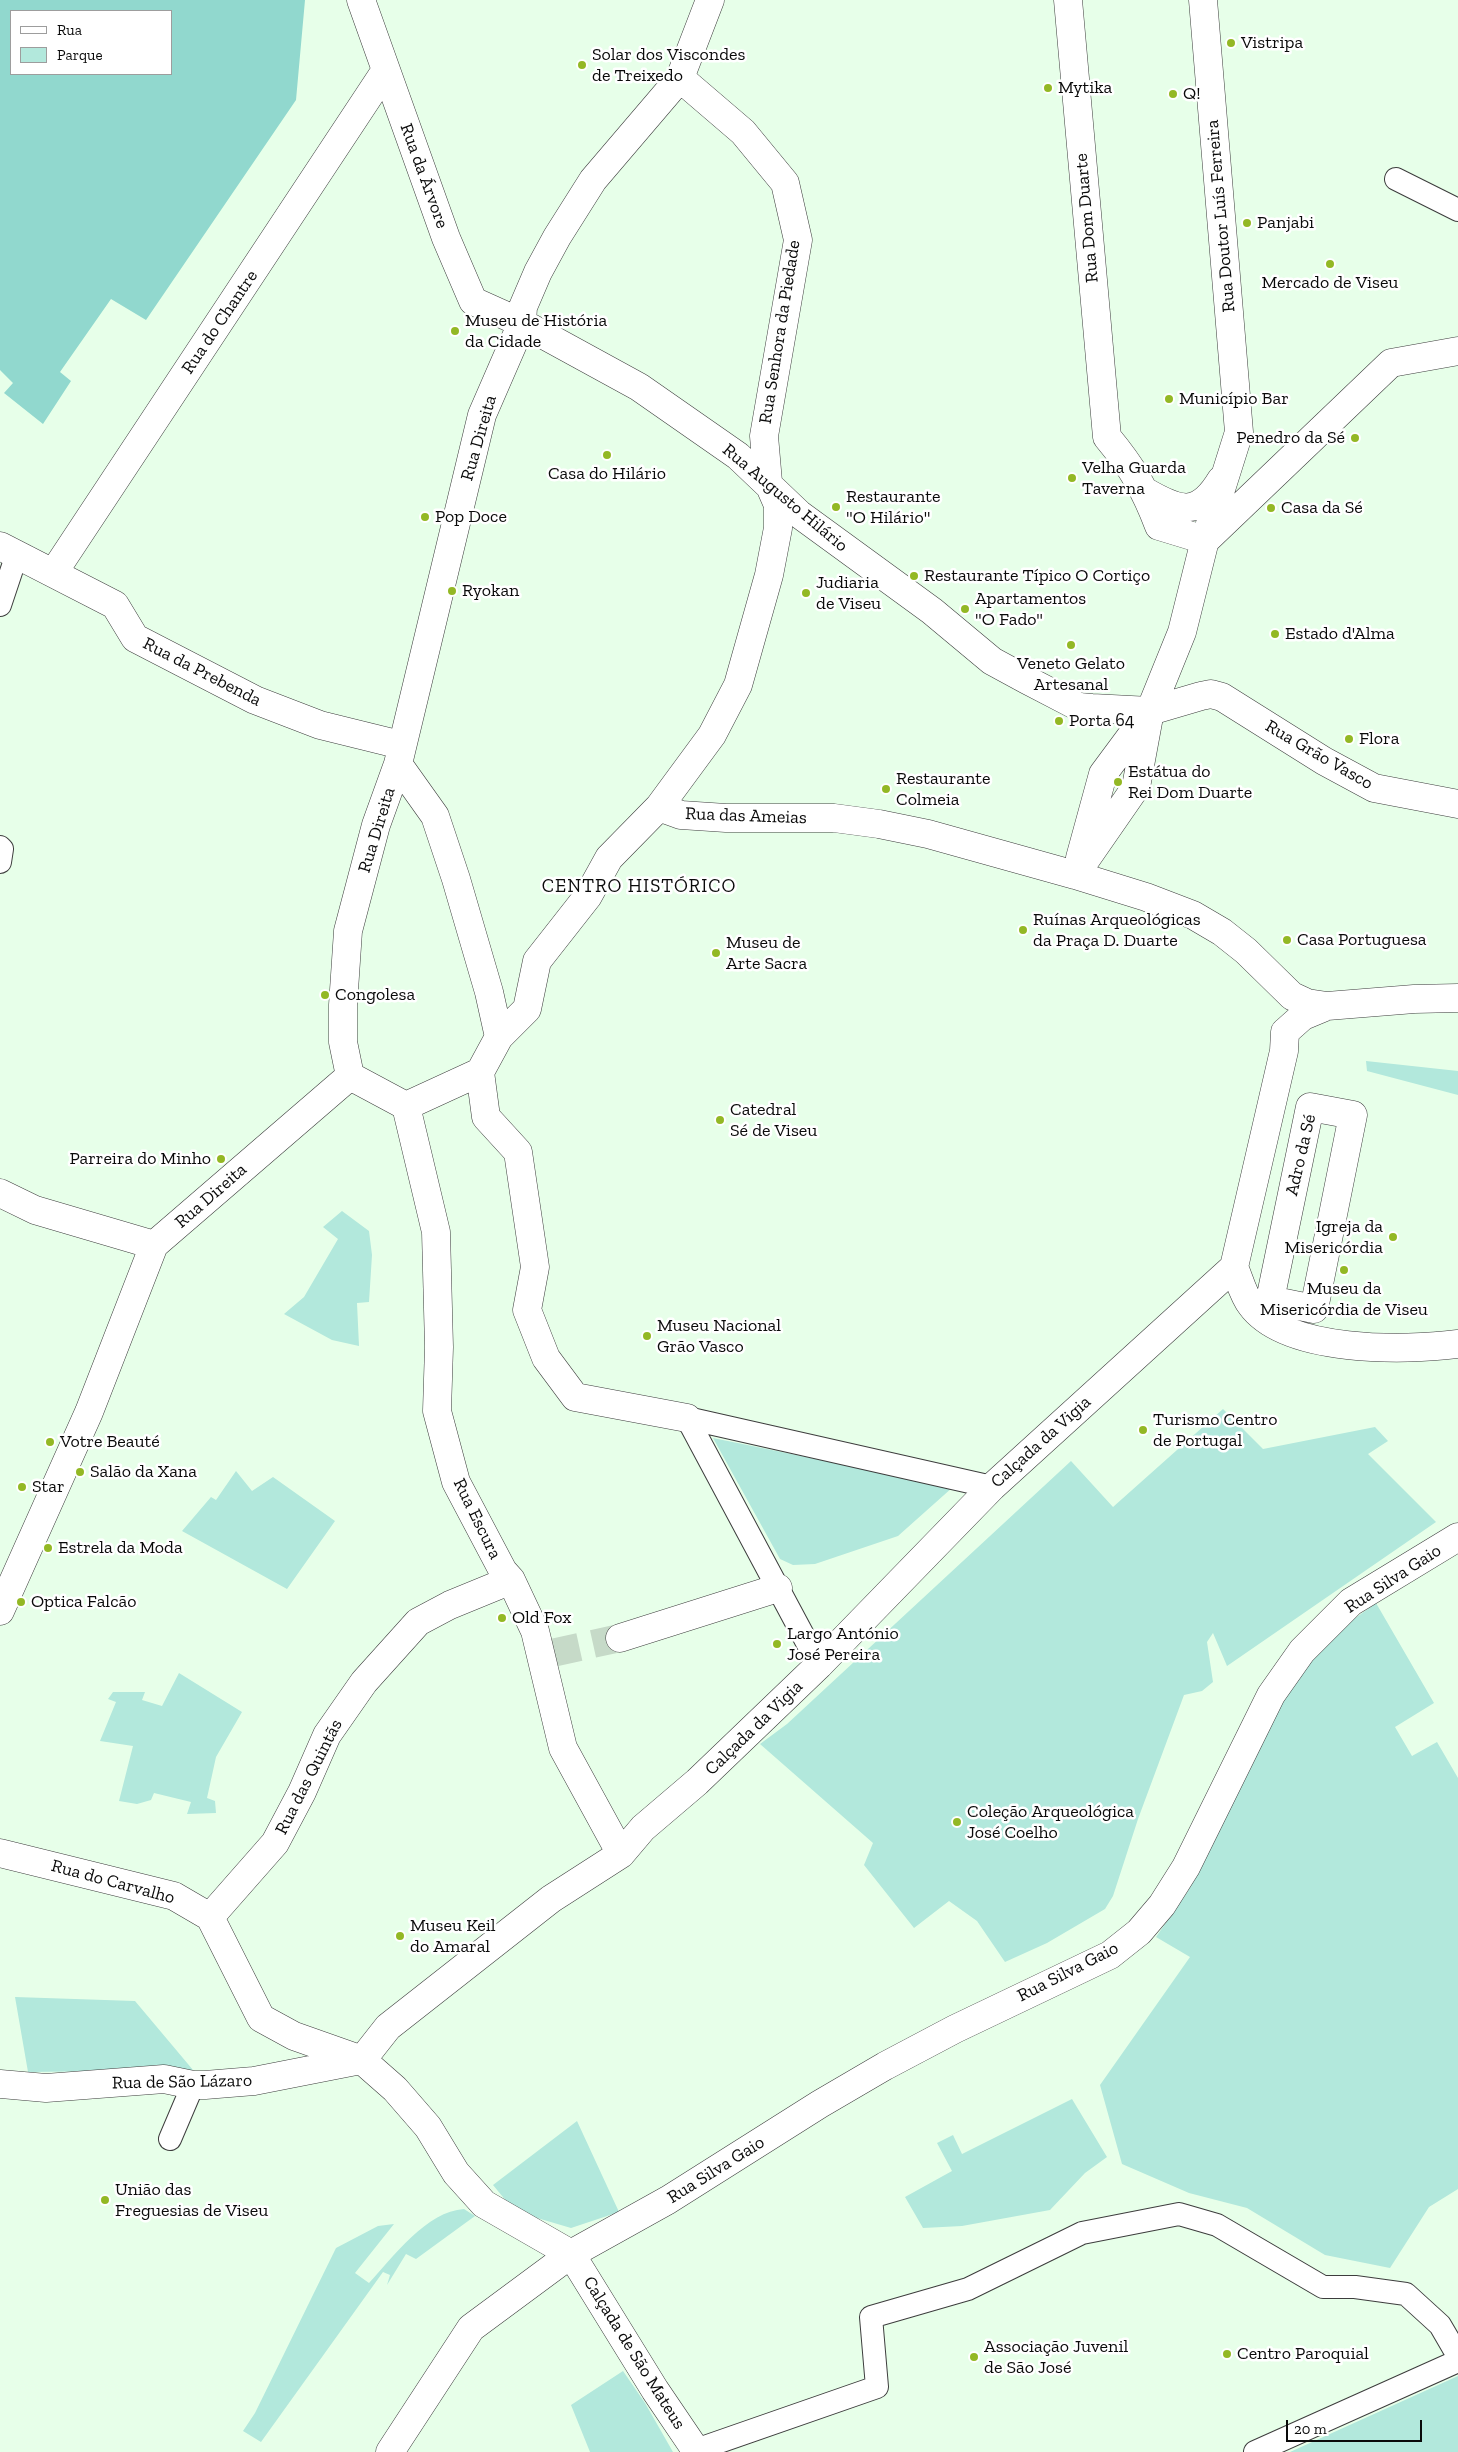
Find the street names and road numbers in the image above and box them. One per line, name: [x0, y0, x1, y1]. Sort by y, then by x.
street label: Rua Doutor Luís Ferreira: [1202, 119, 1240, 313]
street label: Rua da Árvore: [395, 121, 453, 231]
street label: Rua Dom Duarte: [1071, 152, 1103, 284]
street label: Rua Senhora da Piedade: [755, 239, 805, 425]
street label: Rua do Chantre: [177, 266, 263, 378]
street label: Rua Direita: [456, 393, 502, 483]
street label: Rua Augusto Hilário: [718, 439, 852, 557]
street label: Rua da Prebenda: [139, 633, 265, 711]
street label: Rua Grão Vasco: [1261, 715, 1377, 795]
street label: Rua Direita: [354, 785, 400, 875]
street label: Rua das Ameias: [685, 803, 807, 829]
street label: Adro da Sé: [1281, 1112, 1321, 1198]
street label: Rua Direita: [171, 1159, 251, 1233]
street label: Calçada da Vigia: [986, 1391, 1096, 1493]
street label: Rua Escura: [448, 1475, 506, 1563]
street label: Rua Silva Gaio: [1341, 1540, 1445, 1618]
street label: Calçada da Vigia: [701, 1676, 807, 1780]
street label: Rua das Quintãs: [271, 1716, 347, 1838]
street label: Rua do Carvalho: [49, 1855, 177, 1909]
street label: Rua Silva Gaio: [1014, 1937, 1122, 2007]
street label: Rua de São Lázaro: [112, 2070, 252, 2094]
street label: Rua Silva Gaio: [663, 2132, 769, 2208]
street label: Calçada de São Mateus: [578, 2273, 690, 2433]

